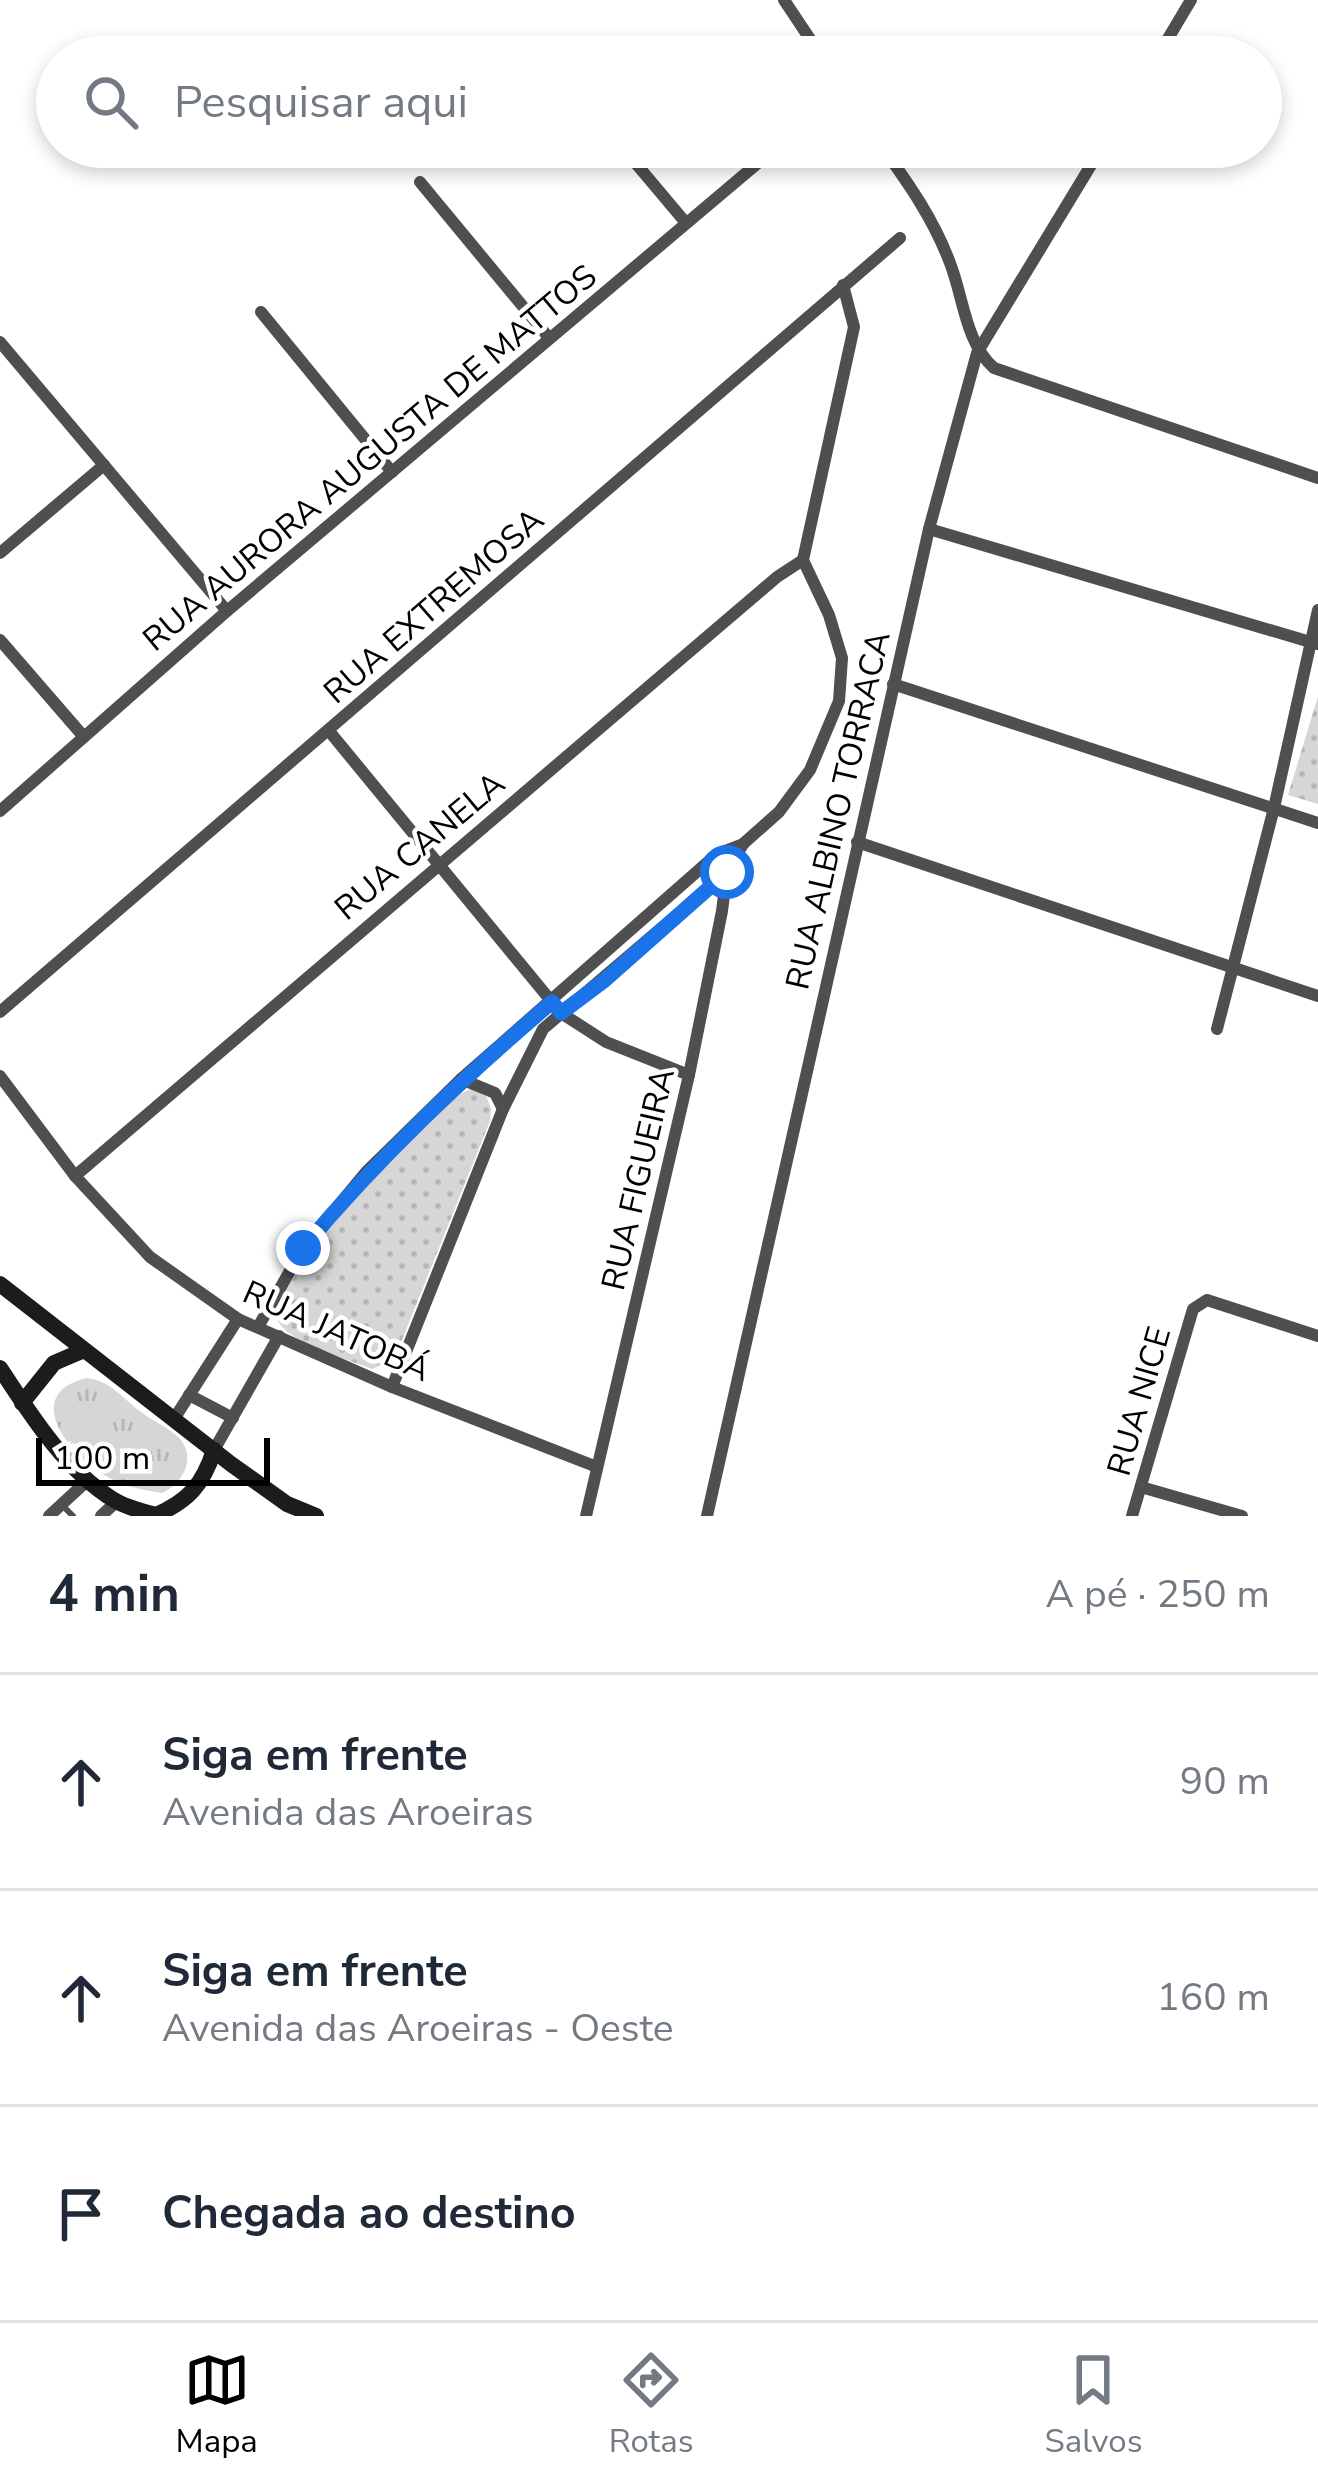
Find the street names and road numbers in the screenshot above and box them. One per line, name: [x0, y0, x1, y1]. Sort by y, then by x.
street label: RUA AURORA AUGUSTA DE MATTOS: [133, 255, 606, 662]
street label: RUA EXTREMOSA: [314, 498, 554, 714]
street label: RUA ALBINO TORRACA: [775, 627, 902, 994]
street label: RUA CANELA: [325, 762, 515, 931]
street label: RUA FIGUEIRA: [591, 1064, 686, 1295]
street label: RUA JATOBÁ: [236, 1270, 437, 1393]
street label: RUA NICE: [1097, 1322, 1182, 1481]

